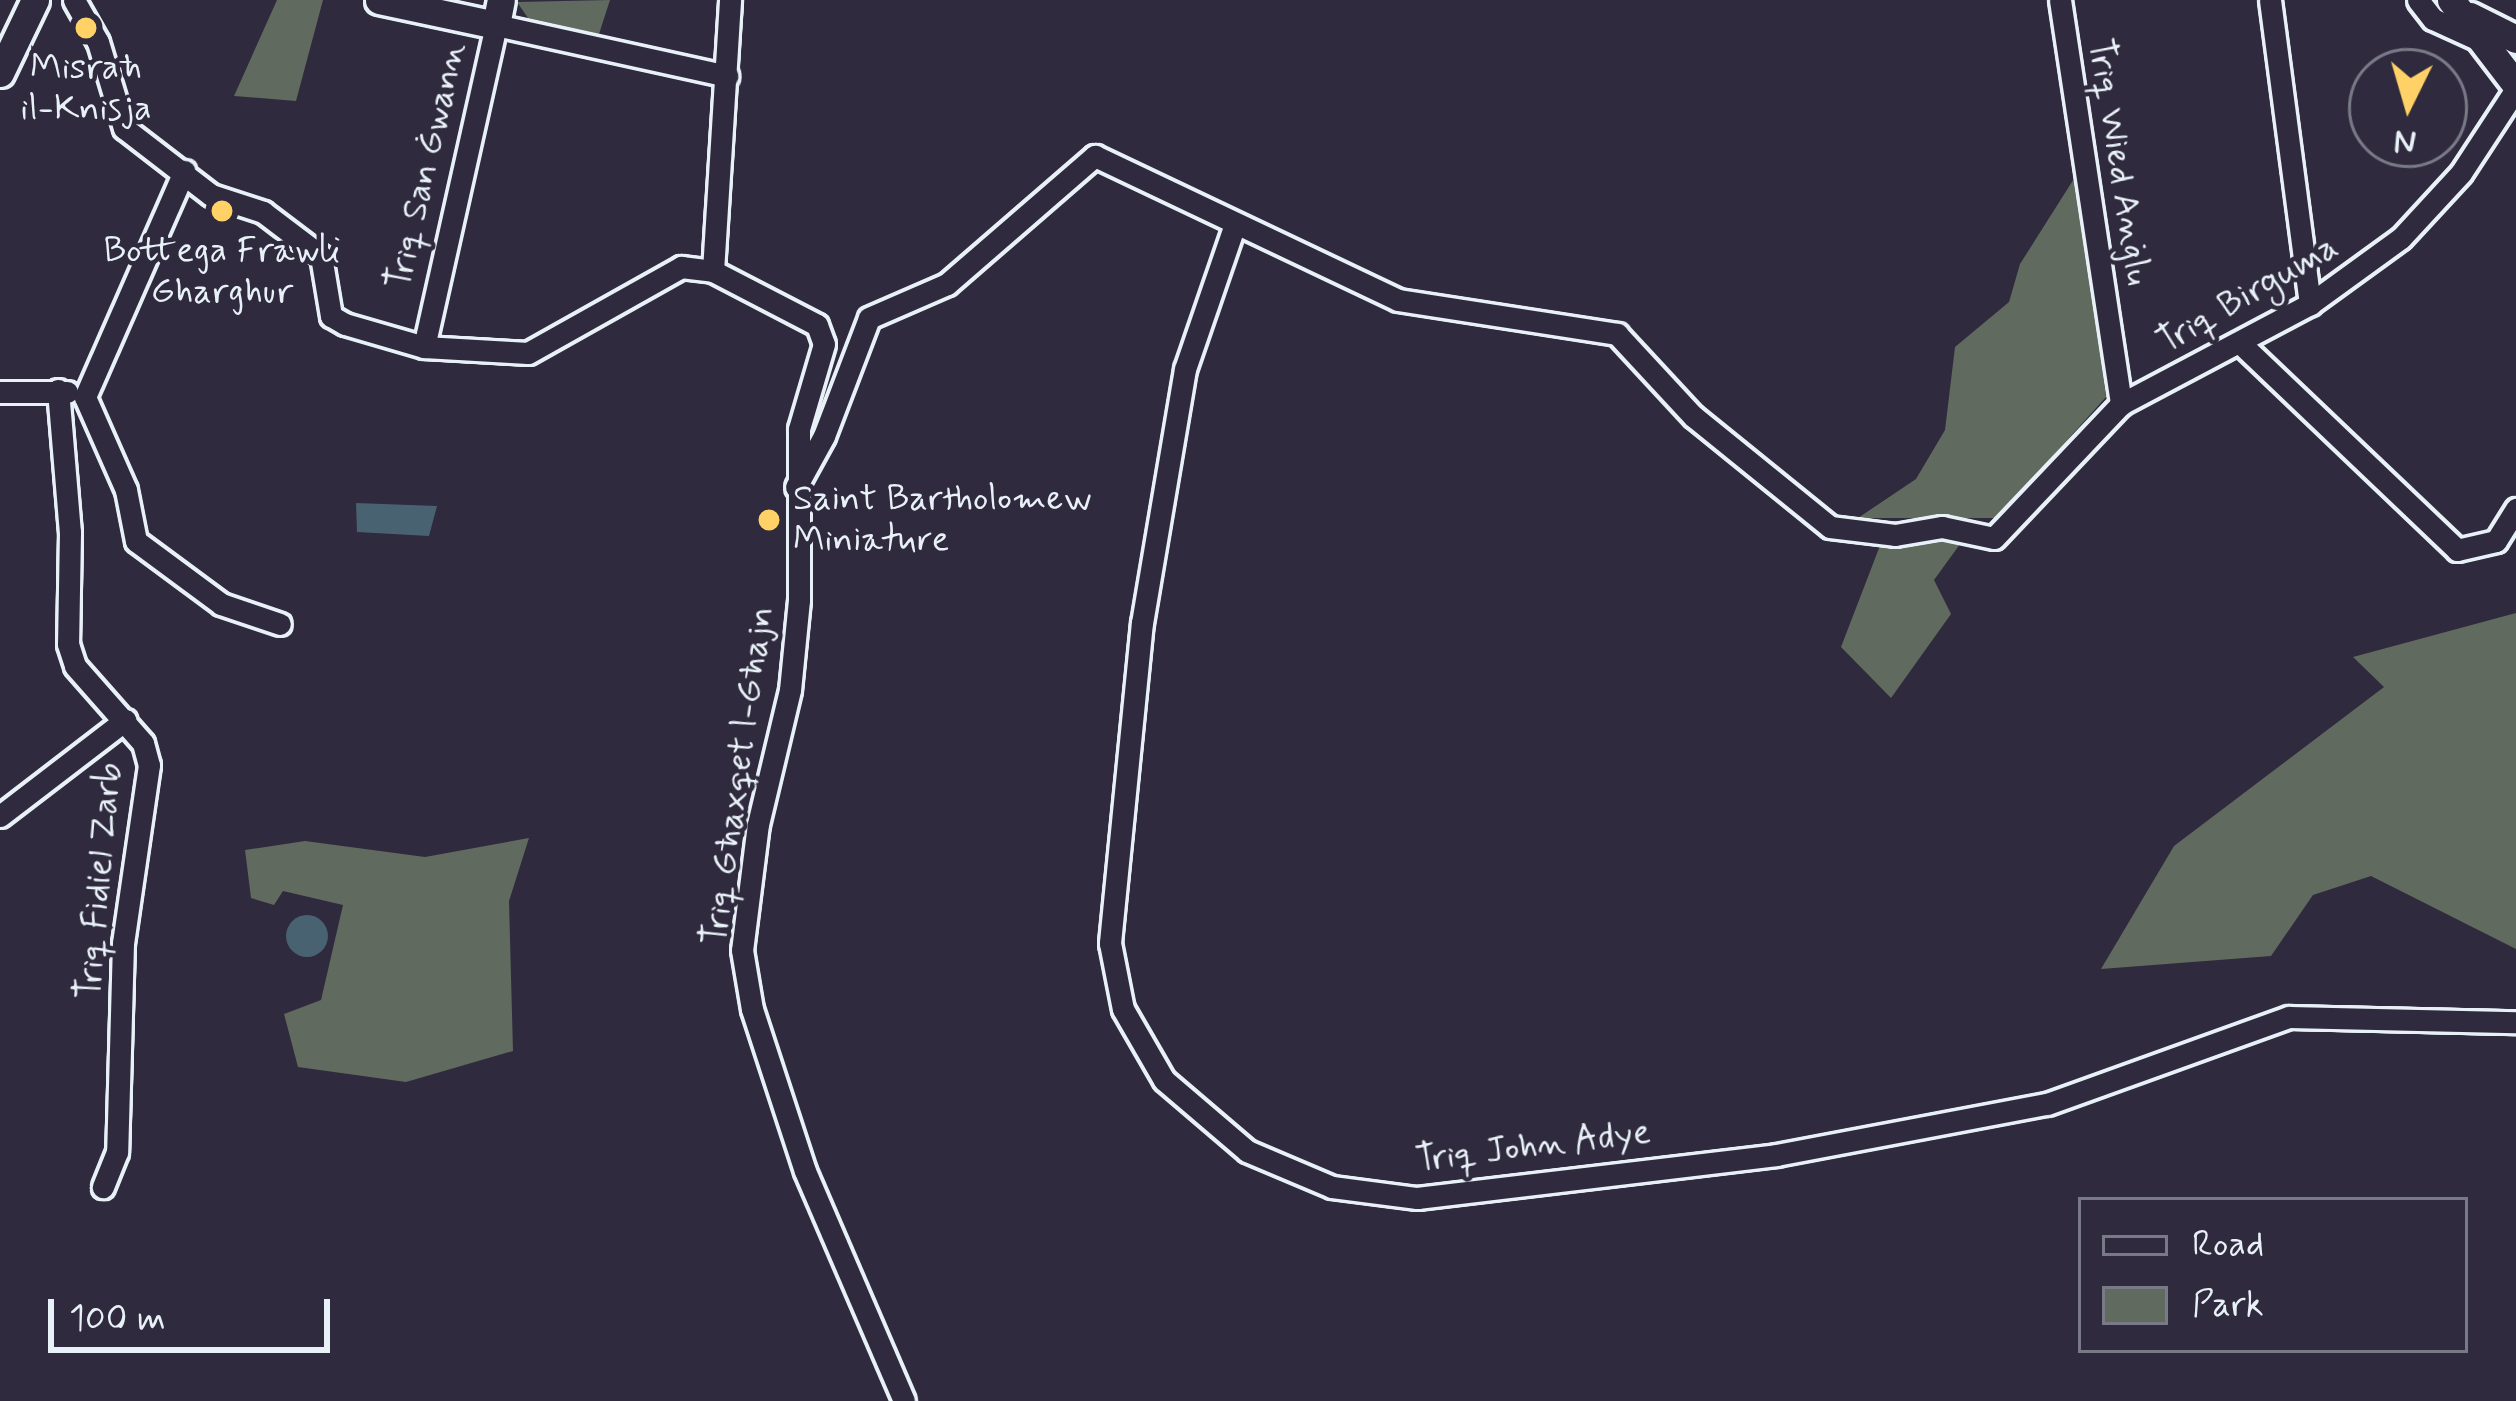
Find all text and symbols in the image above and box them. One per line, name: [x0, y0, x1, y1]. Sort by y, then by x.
marker: Misraħ il-Knisja: [73, 15, 99, 41]
street label: Triq San Ġwann: [377, 38, 477, 294]
street label: Triq Wied Anġlu: [2078, 41, 2158, 283]
place label: Misraħ il-Knisja: [20, 46, 152, 131]
north arrow: [2348, 48, 2468, 168]
text: N: [2392, 118, 2418, 164]
marker: Bottega Frawli Gharghur: [209, 198, 235, 224]
street label: Triq Birguma: [2152, 227, 2344, 363]
place label: Bottega Frawli Gharghur: [104, 229, 340, 314]
place label: Saint Bartholomew Miniature: [793, 477, 1092, 562]
marker: Saint Bartholomew Miniature: [756, 507, 782, 533]
street label: Triq Għaxqet l-Għajn: [694, 604, 784, 948]
street label: Triq Fidiel Zarb: [68, 761, 132, 1001]
street label: Triq John Adye: [1414, 1111, 1652, 1183]
legend: [2078, 1197, 2468, 1353]
text: Road: [2192, 1222, 2264, 1269]
scale bar: [54, 1275, 336, 1349]
text: Park: [2192, 1282, 2264, 1329]
text: 100 m: [69, 1296, 166, 1343]

